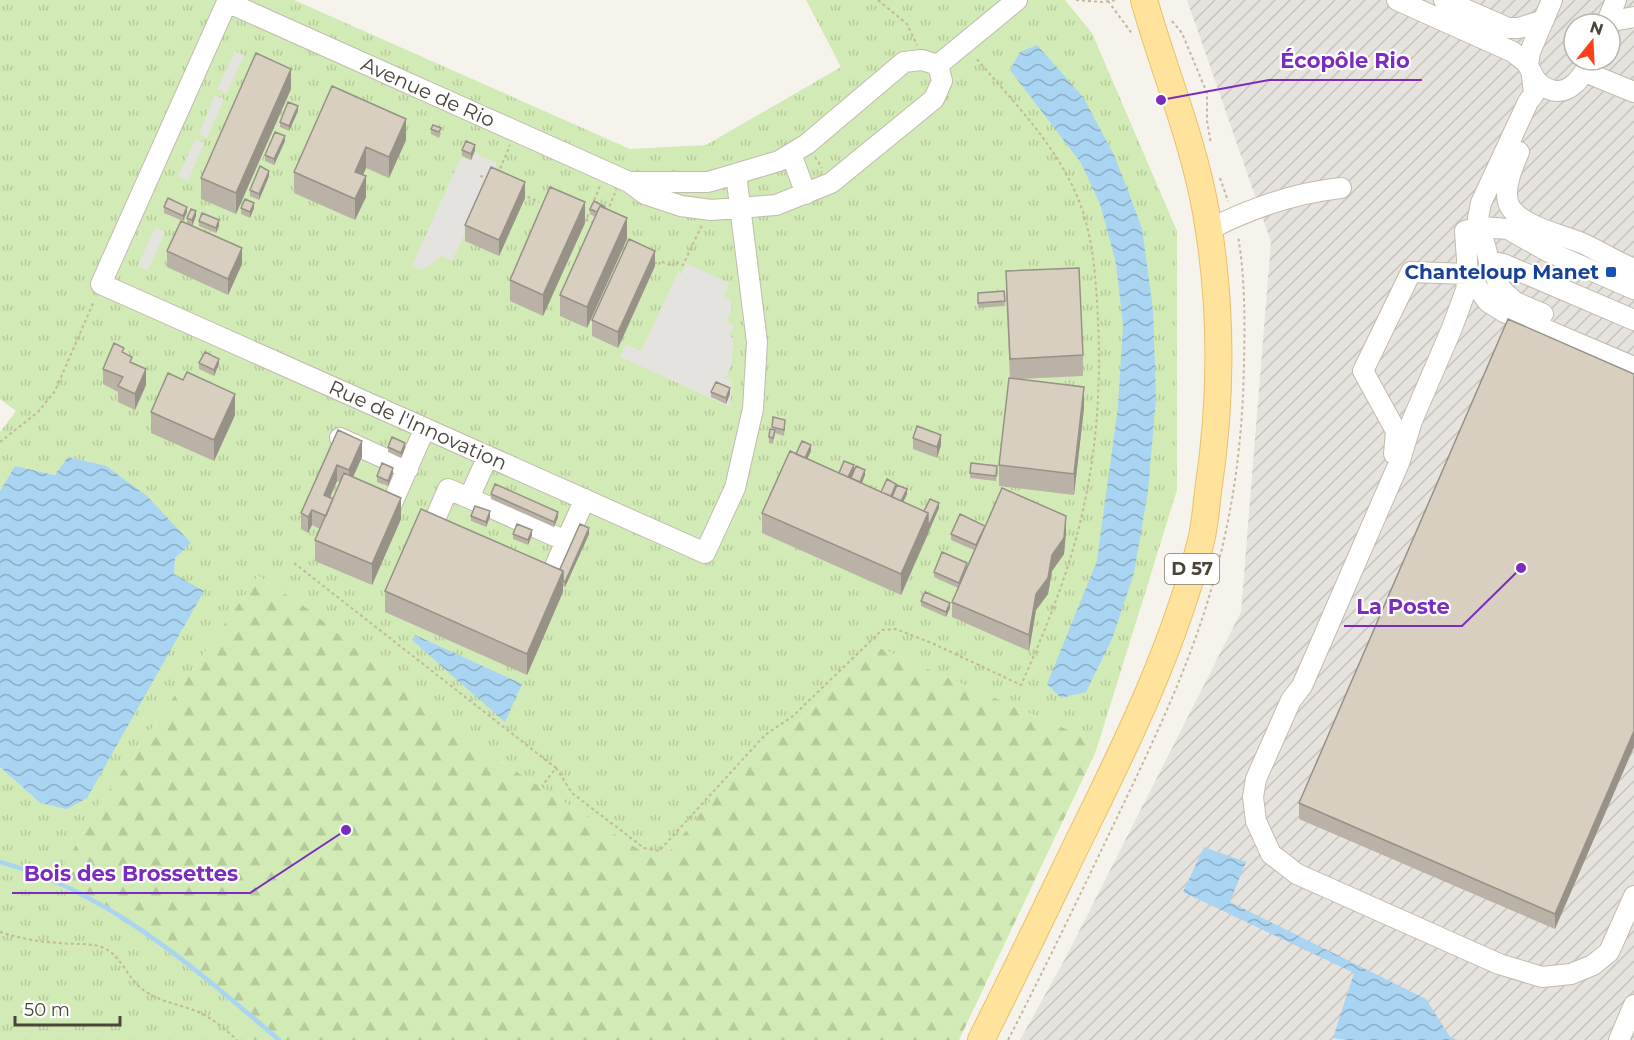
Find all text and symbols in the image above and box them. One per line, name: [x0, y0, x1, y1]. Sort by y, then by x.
north arrow: [1562, 12, 1622, 72]
text: N: [1587, 17, 1606, 39]
callout: Écopôle Rio: [1269, 41, 1422, 80]
text: Écopôle Rio: [1280, 48, 1410, 73]
street label: Avenue de Rio: [357, 52, 499, 132]
place label: Chanteloup Manet: [1405, 260, 1599, 284]
marker: Chanteloup Manet: [1604, 265, 1618, 279]
street label: Rue de l'Innovation: [325, 375, 511, 475]
road number: D 57: [1165, 554, 1219, 584]
callout: La Poste: [1344, 587, 1462, 626]
text: La Poste: [1356, 594, 1450, 619]
callout: Bois des Brossettes: [12, 854, 250, 893]
text: Bois des Brossettes: [24, 861, 238, 886]
scale bar: [15, 989, 120, 1027]
text: 50 m: [24, 999, 70, 1021]

